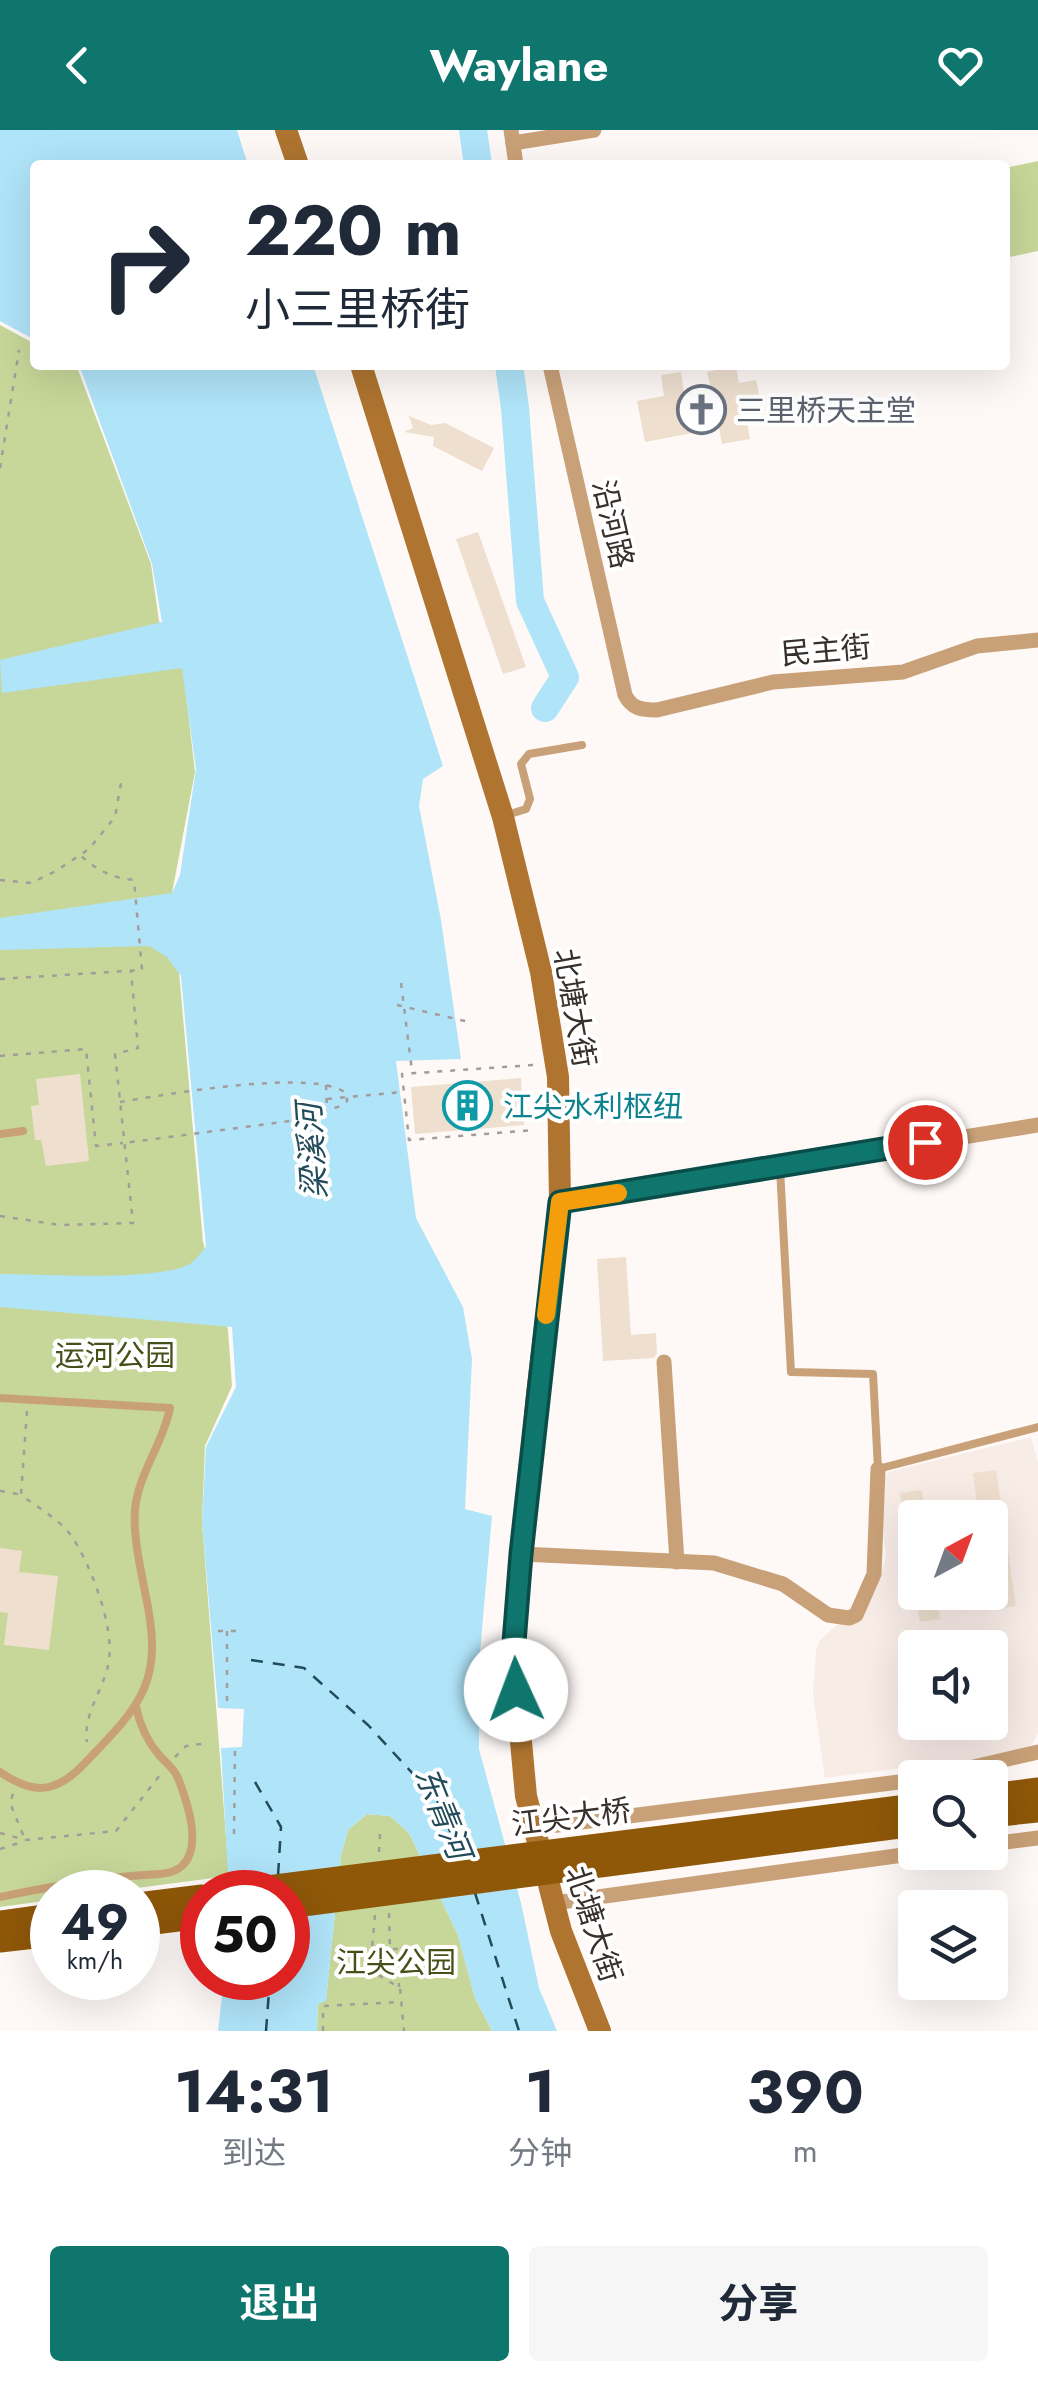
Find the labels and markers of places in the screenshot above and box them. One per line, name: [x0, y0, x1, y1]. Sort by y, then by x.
church icon: 三里桥天主堂: [675, 384, 727, 436]
place label: 三里桥天主堂: [736, 389, 916, 432]
building icon: 江尖水利枢纽: [442, 1080, 494, 1132]
place label: 江尖水利枢纽: [503, 1085, 683, 1128]
pin: [883, 1100, 968, 1185]

